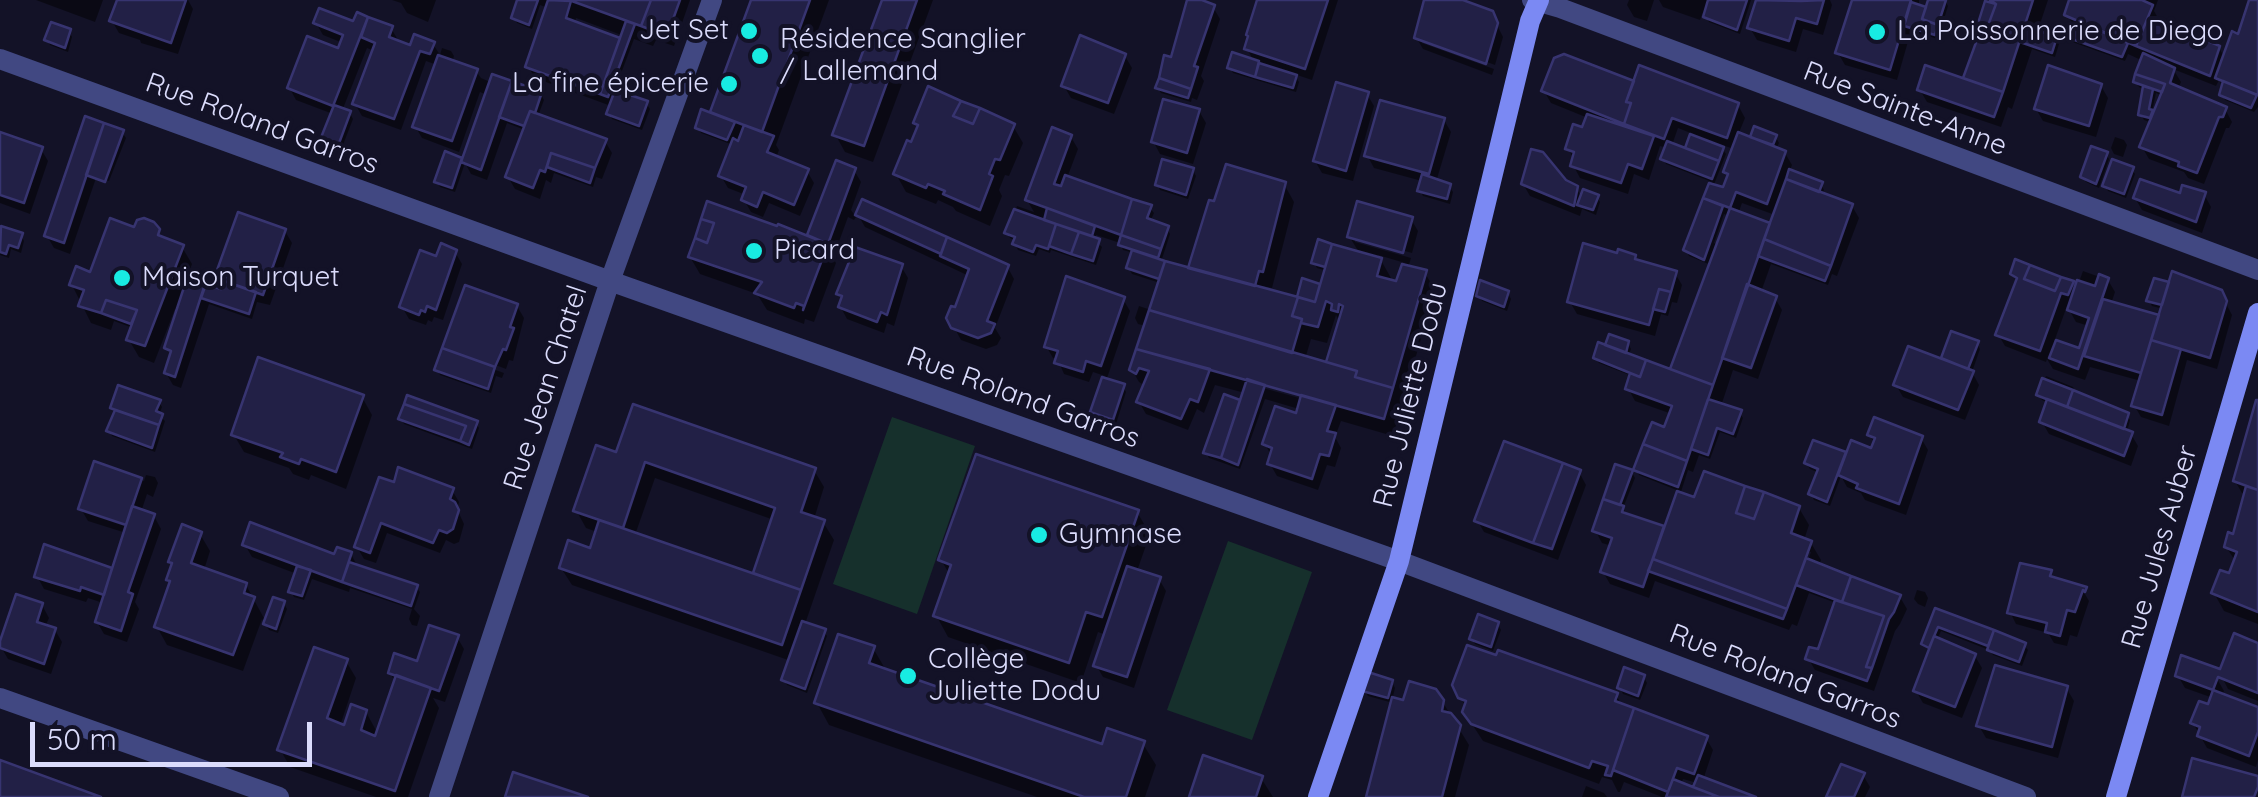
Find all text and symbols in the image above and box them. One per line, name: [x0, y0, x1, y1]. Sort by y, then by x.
place label: Jet Set: [639, 14, 729, 48]
place label: La Poissonnerie de Diego: [1897, 15, 2223, 49]
marker: Jet Set: [738, 20, 760, 42]
marker: La Poissonnerie de Diego: [1866, 21, 1888, 43]
place label: Résidence Sanglier / Lallemand: [780, 23, 1026, 89]
marker: Résidence Sanglier / Lallemand: [749, 45, 771, 67]
street label: Rue Sainte-Anne: [1799, 55, 2011, 163]
street label: Rue Roland Garros: [141, 66, 383, 182]
place label: La fine épicerie: [512, 67, 709, 101]
marker: La fine épicerie: [718, 73, 740, 95]
place label: Picard: [774, 234, 855, 268]
marker: Picard: [743, 240, 765, 262]
place label: Maison Turquet: [142, 261, 340, 295]
marker: Maison Turquet: [111, 267, 133, 289]
street label: Rue Juliette Dodu: [1367, 279, 1455, 511]
street label: Rue Jean Chatel: [497, 281, 595, 495]
street label: Rue Roland Garros: [902, 340, 1144, 456]
street label: Rue Jules Auber: [2115, 441, 2205, 653]
place label: Gymnase: [1059, 518, 1182, 552]
marker: Gymnase: [1028, 524, 1050, 546]
street label: Rue Roland Garros: [1664, 617, 1906, 737]
place label: Collège Juliette Dodu: [928, 643, 1101, 709]
marker: Collège Juliette Dodu: [897, 665, 919, 687]
scale bar: [35, 702, 318, 764]
text: 50 m: [47, 720, 117, 758]

